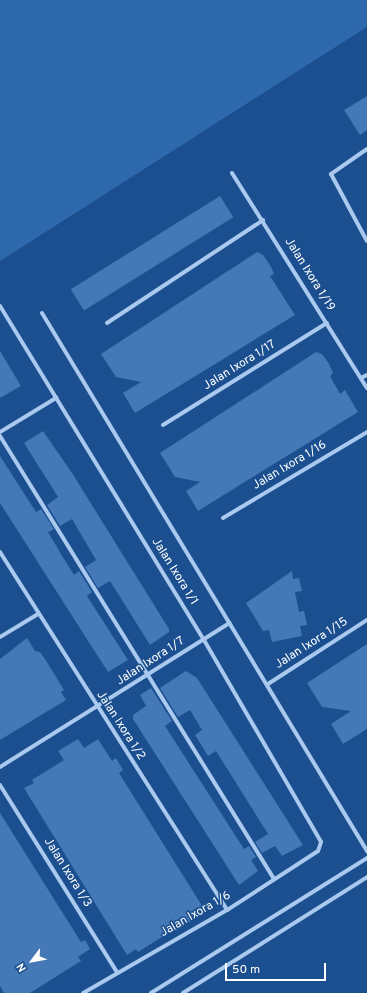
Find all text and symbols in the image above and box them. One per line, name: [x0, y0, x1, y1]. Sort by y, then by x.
street label: Jalan Ixora 1/19: [281, 236, 337, 314]
street label: Jalan Ixora 1/17: [201, 338, 279, 394]
street label: Jalan Ixora 1/16: [251, 438, 329, 494]
street label: Jalan Ixora 1/1: [148, 536, 200, 608]
street label: Jalan Ixora 1/15: [273, 615, 351, 673]
street label: Jalan Ixora 1/7: [114, 635, 188, 689]
street label: Jalan Ixora 1/2: [92, 689, 148, 763]
street label: Jalan Ixora 1/3: [40, 836, 94, 910]
street label: Jalan Ixora 1/6: [158, 889, 234, 941]
north arrow: [12, 941, 52, 981]
scale bar: [227, 955, 328, 981]
text: N: [14, 960, 30, 974]
text: 50 m: [232, 962, 260, 978]

